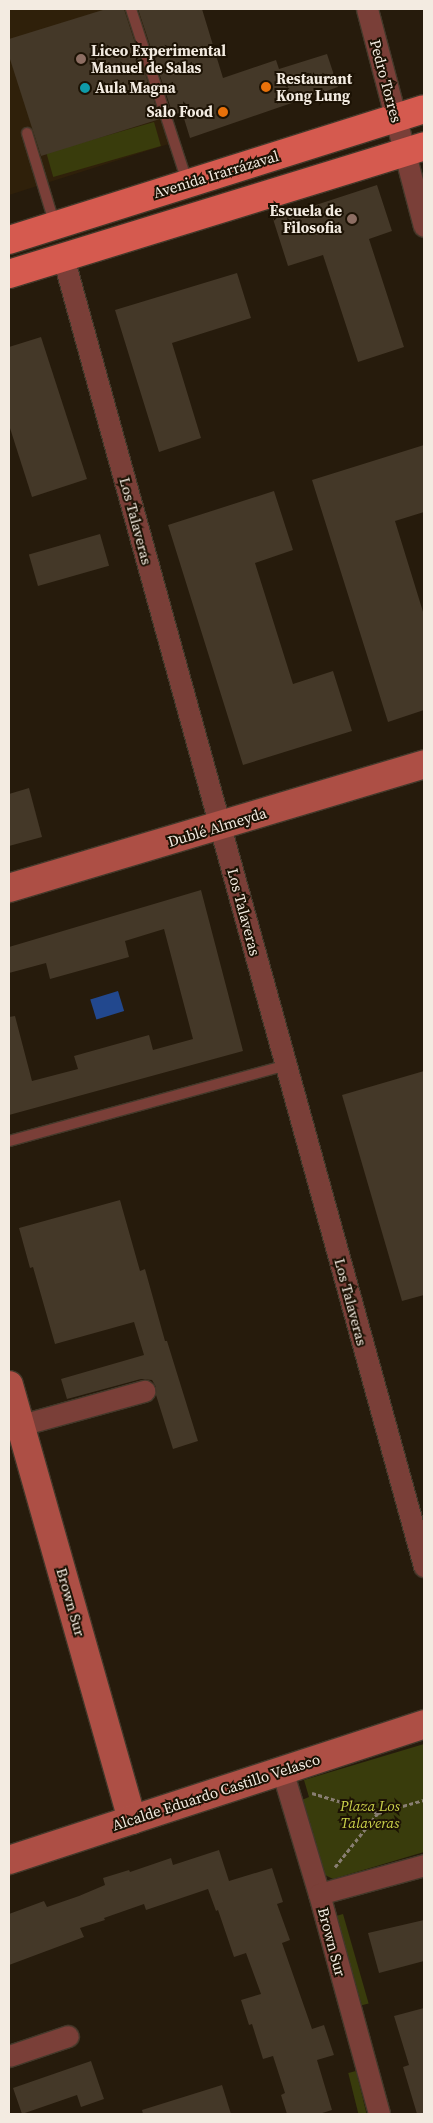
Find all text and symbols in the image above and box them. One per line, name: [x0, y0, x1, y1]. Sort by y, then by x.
street label: Pedro Torres: [366, 37, 406, 125]
place label: Liceo Experimental Manuel de Salas: [91, 41, 226, 76]
marker: Liceo Experimental Manuel de Salas: [75, 53, 87, 65]
place label: Restaurant Kong Lung: [276, 69, 352, 104]
place label: Aula Magna: [95, 79, 176, 97]
marker: Restaurant Kong Lung: [260, 81, 272, 93]
marker: Aula Magna: [79, 82, 91, 94]
place label: Salo Food: [146, 103, 213, 121]
marker: Salo Food: [217, 106, 229, 118]
street label: Avenida Irarrázaval: [151, 146, 281, 202]
place label: Escuela de Filosofia: [269, 201, 342, 236]
marker: Escuela de Filosofia: [346, 213, 358, 225]
street label: Los Talaveras: [116, 475, 156, 567]
street label: Dublé Almeyda: [165, 803, 269, 851]
street label: Los Talaveras: [224, 866, 264, 958]
street label: Los Talaveras: [331, 1256, 371, 1348]
street label: Brown Sur: [53, 1566, 89, 1638]
street label: Alcalde Eduardo Castillo Velasco: [110, 1750, 322, 1834]
park label: Plaza Los Talaveras: [340, 1796, 400, 1831]
street label: Brown Sur: [314, 1906, 350, 1978]

